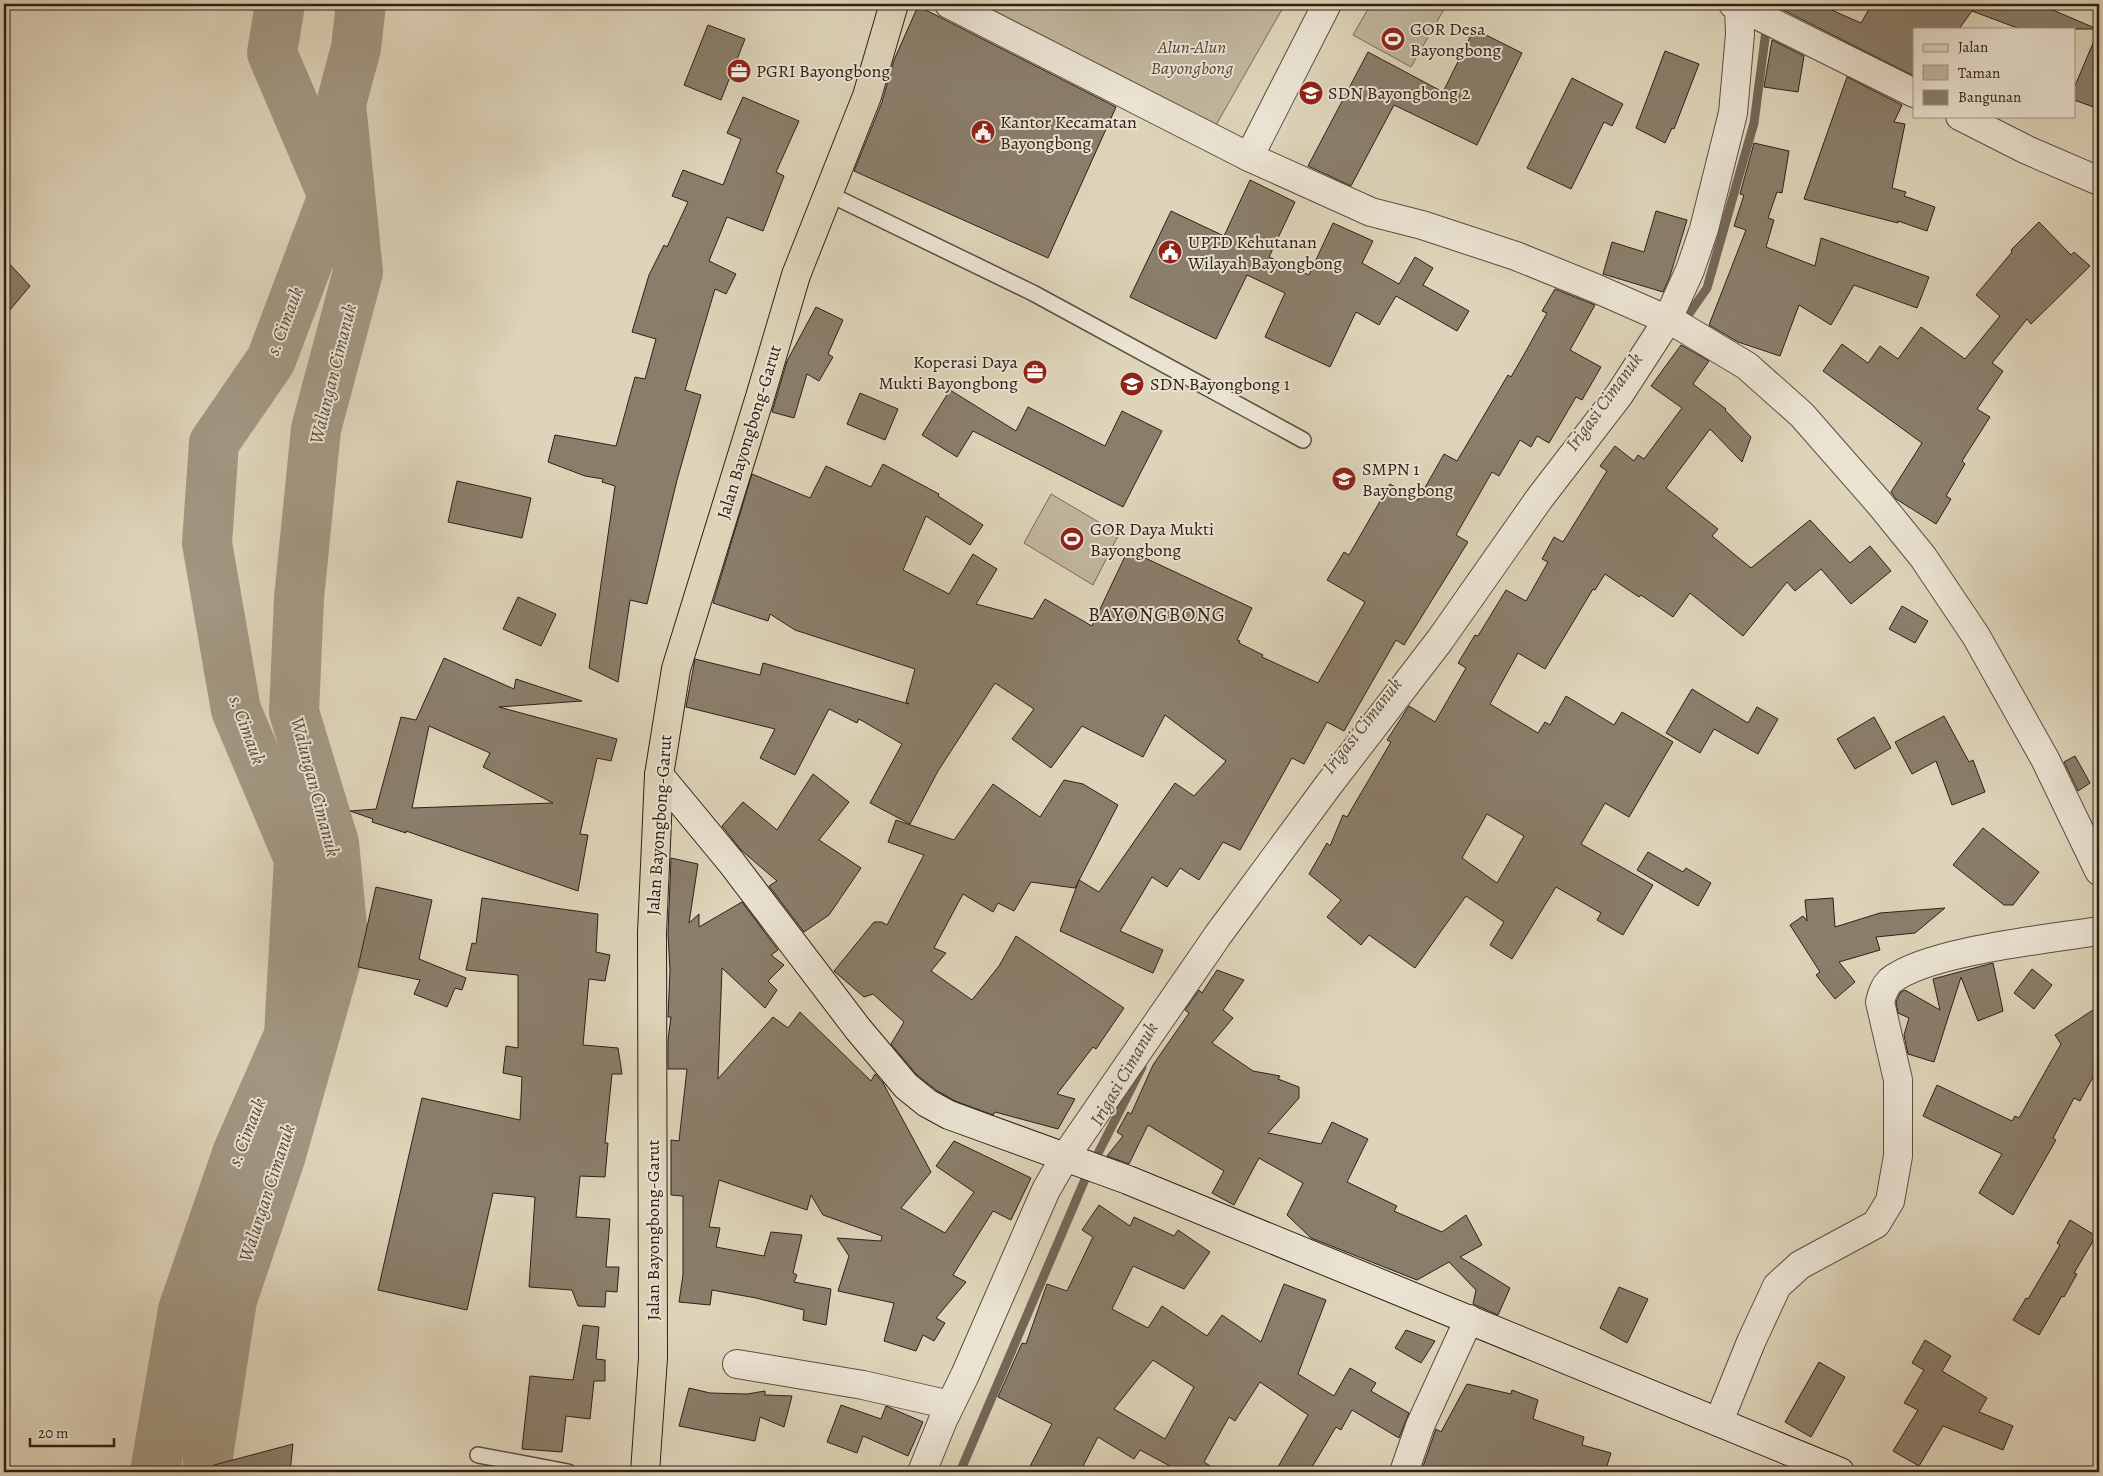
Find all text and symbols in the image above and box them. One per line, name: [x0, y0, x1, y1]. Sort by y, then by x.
place label: GOR Desa Bayongbong: [1410, 17, 1501, 62]
sports icon: GOR Desa Bayongbong: [1380, 26, 1406, 52]
legend: [1913, 28, 2076, 118]
park label: Alun-Alun Bayongbong: [1151, 35, 1233, 80]
text: Jalan: [1958, 37, 1988, 57]
office icon: PGRI Bayongbong: [726, 58, 752, 84]
place label: PGRI Bayongbong: [756, 59, 890, 83]
text: Taman: [1958, 63, 2000, 83]
school or university icon: SDN Bayongbong 2: [1298, 80, 1324, 106]
place label: SDN Bayongbong 2: [1328, 81, 1471, 105]
text: Bangunan: [1958, 87, 2021, 107]
place label: Kantor Kecamatan Bayongbong: [1000, 110, 1137, 155]
public building icon: Kantor Kecamatan Bayongbong: [970, 119, 996, 145]
place label: UPTD Kehutanan Wilayah Bayongbong: [1187, 230, 1342, 275]
public building icon: UPTD Kehutanan Wilayah Bayongbong: [1157, 239, 1183, 265]
water label: s. Cimauk: [260, 283, 310, 359]
water label: Walungan Cimanuk: [303, 301, 363, 447]
street label: Jalan Bayongbong-Garut: [711, 342, 787, 522]
water label: Irigasi Cimanuk: [1559, 348, 1649, 456]
place label: Koperasi Daya Mukti Bayongbong: [878, 350, 1019, 395]
office icon: Koperasi Daya Mukti Bayongbong: [1022, 359, 1048, 385]
school or university icon: SDN Bayongbong 1: [1119, 371, 1145, 397]
place label: SDN Bayongbong 1: [1150, 372, 1290, 396]
place label: SMPN 1 Bayongbong: [1362, 457, 1453, 502]
school or university icon: SMPN 1 Bayongbong: [1331, 466, 1357, 492]
place label: GOR Daya Mukti Bayongbong: [1090, 517, 1214, 562]
sports icon: GOR Daya Mukti Bayongbong: [1059, 526, 1085, 552]
district label: BAYONGBONG: [1088, 601, 1226, 628]
water label: Irigasi Cimanuk: [1316, 672, 1408, 780]
water label: s. Cimauk: [223, 692, 271, 768]
water label: Walungan Cimanuk: [284, 714, 346, 860]
street label: Jalan Bayongbong-Garut: [641, 734, 677, 916]
water label: Irigasi Cimanuk: [1084, 1017, 1164, 1131]
water label: s. Cimauk: [222, 1094, 272, 1170]
water label: Walungan Cimanuk: [232, 1121, 302, 1265]
street label: Jalan Bayongbong-Garut: [641, 1139, 665, 1320]
scale bar: [30, 1416, 114, 1448]
text: 20 m: [38, 1423, 69, 1443]

